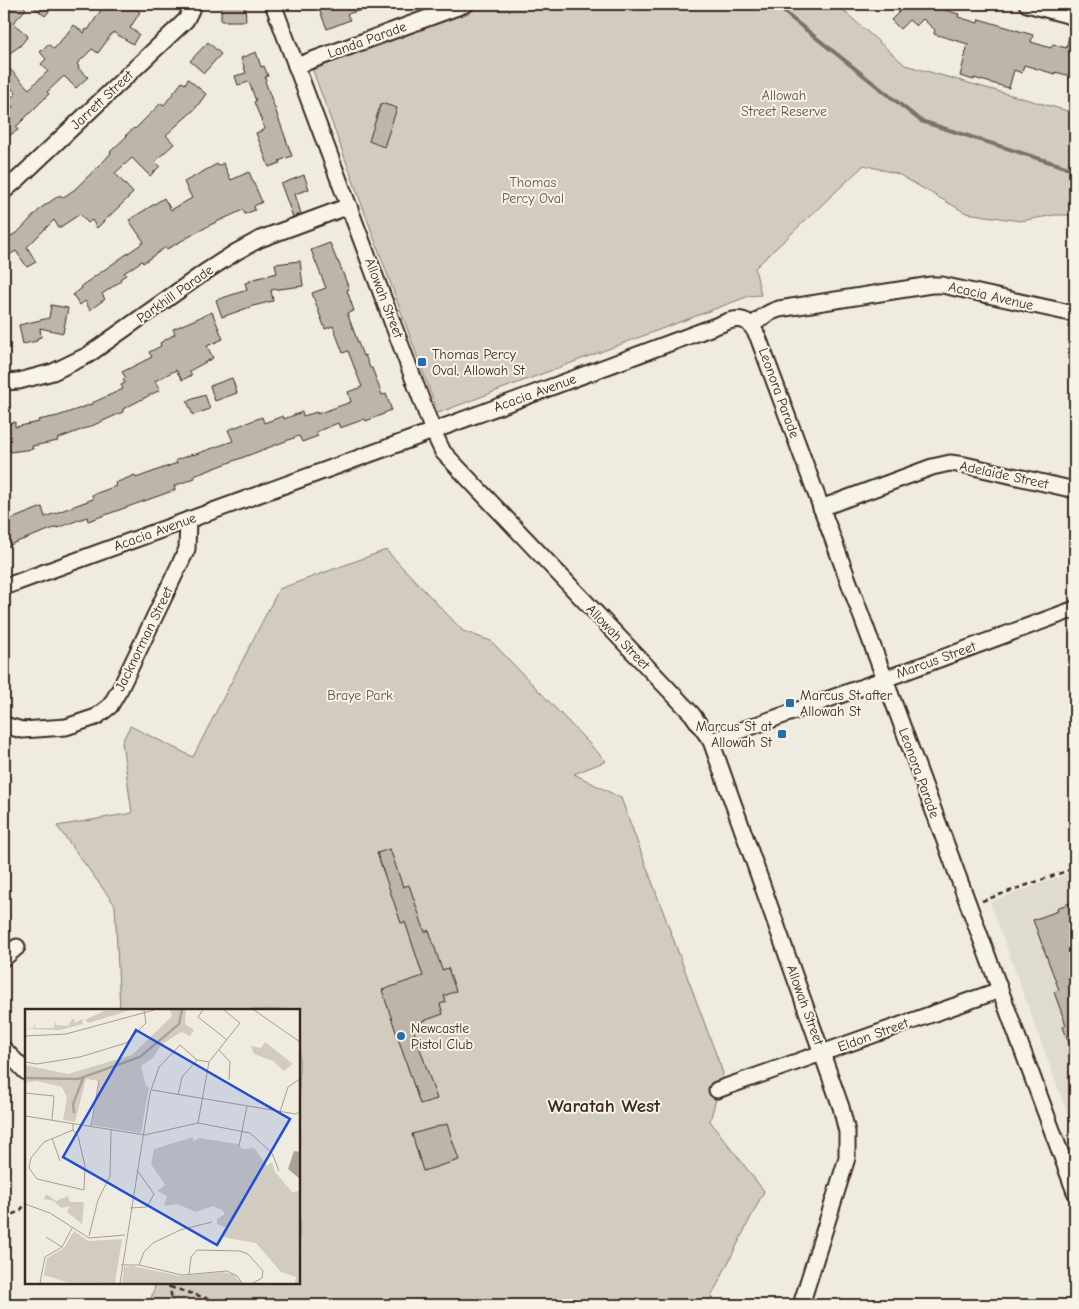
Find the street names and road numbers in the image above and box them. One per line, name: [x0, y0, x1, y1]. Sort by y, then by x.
street label: Landa Parade: [325, 18, 409, 62]
street label: Jarrett Street: [67, 66, 137, 133]
street label: Allowah Street: [361, 256, 407, 341]
street label: Parkhill Parade: [133, 261, 217, 327]
street label: Acacia Avenue: [947, 278, 1035, 314]
street label: Leonora Parade: [755, 345, 803, 441]
street label: Acacia Avenue: [491, 370, 579, 416]
street label: Adelaide Street: [958, 457, 1051, 493]
street label: Acacia Avenue: [111, 509, 199, 555]
street label: Jacknorman Street: [111, 583, 177, 694]
street label: Allowah Street: [583, 601, 654, 674]
street label: Marcus Street: [894, 637, 979, 682]
street label: Leonora Parade: [895, 725, 943, 821]
street label: Allowah Street: [783, 963, 828, 1048]
street label: Eldon Street: [835, 1014, 912, 1056]

